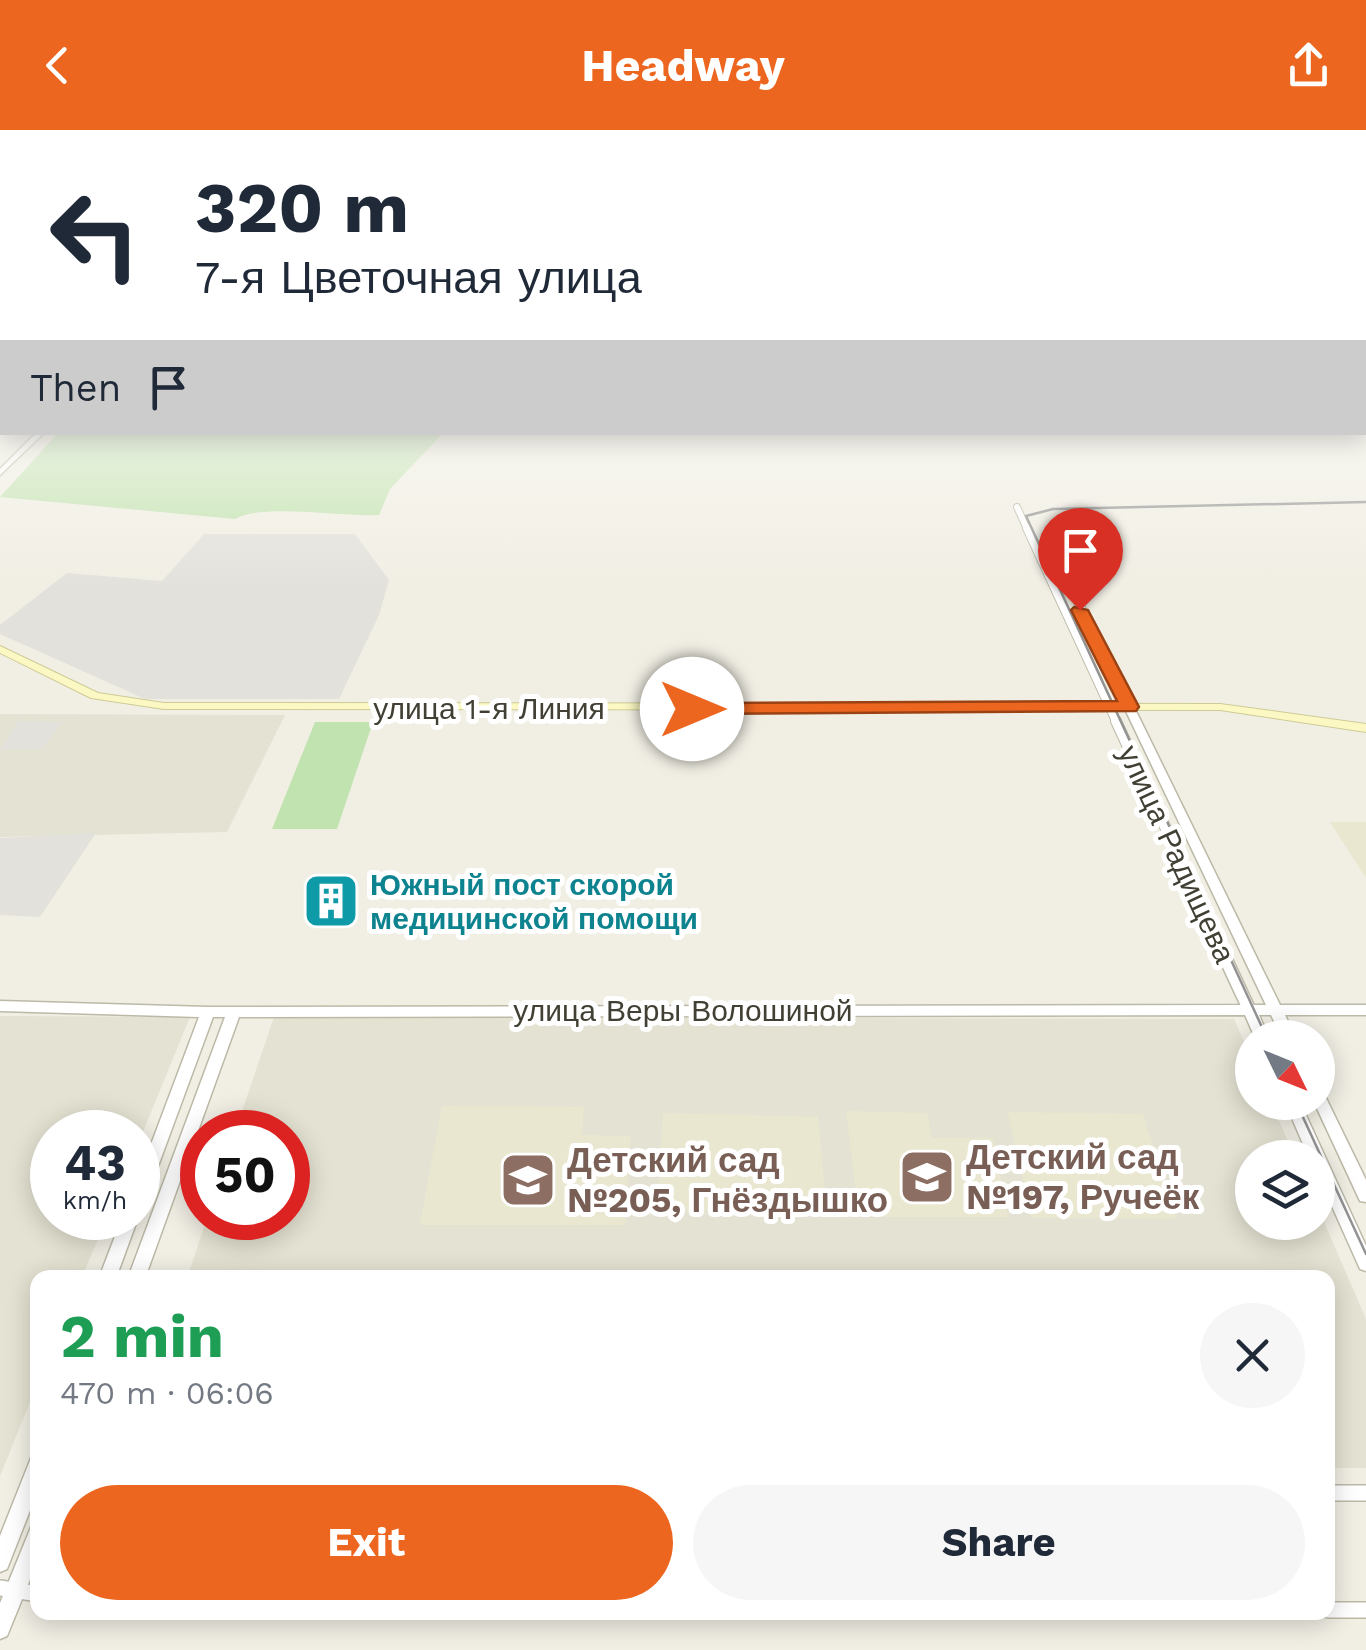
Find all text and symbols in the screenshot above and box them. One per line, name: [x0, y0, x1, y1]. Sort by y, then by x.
icon: back: [30, 38, 85, 93]
icon: share: [1281, 38, 1336, 93]
text: Headway: [581, 39, 785, 92]
text: 320 m: [195, 167, 409, 249]
icon: left: [30, 170, 160, 300]
text: 7-я Цветочная улица: [195, 251, 642, 304]
icon: arrive: [141, 360, 196, 415]
text: Then: [30, 366, 121, 410]
pin: [1038, 508, 1123, 611]
icon: arrive: [1053, 523, 1108, 578]
position arrow: [640, 657, 744, 761]
street label: улица 1-я Линия: [373, 691, 605, 726]
street label: улица Радищева: [1111, 740, 1243, 969]
place label: Южный пост скорой медицинской помощи: [370, 867, 698, 936]
building icon: Южный пост скорой медицинской помощи: [301, 871, 361, 931]
street label: улица Веры Волошиной: [513, 993, 853, 1028]
north arrow: [1235, 1020, 1335, 1120]
map controls: [1235, 1020, 1335, 1240]
speed limit sign: 50: [180, 1110, 310, 1240]
text: 43: [64, 1133, 126, 1192]
place label: Детский сад №197, Ручеёк: [966, 1136, 1200, 1218]
place label: Детский сад №205, Гнёздышко: [567, 1139, 888, 1221]
button: layers: [1235, 1140, 1335, 1240]
school or university icon: Детский сад №197, Ручеёк: [897, 1147, 957, 1207]
school or university icon: Детский сад №205, Гнёздышко: [498, 1150, 558, 1210]
text: km/h: [63, 1186, 127, 1215]
text: 2 min: [60, 1301, 224, 1372]
button: close: [1200, 1303, 1305, 1408]
text: 470 m · 06:06: [60, 1374, 274, 1412]
button: Exit: [60, 1485, 673, 1600]
button: Share: [693, 1485, 1305, 1600]

